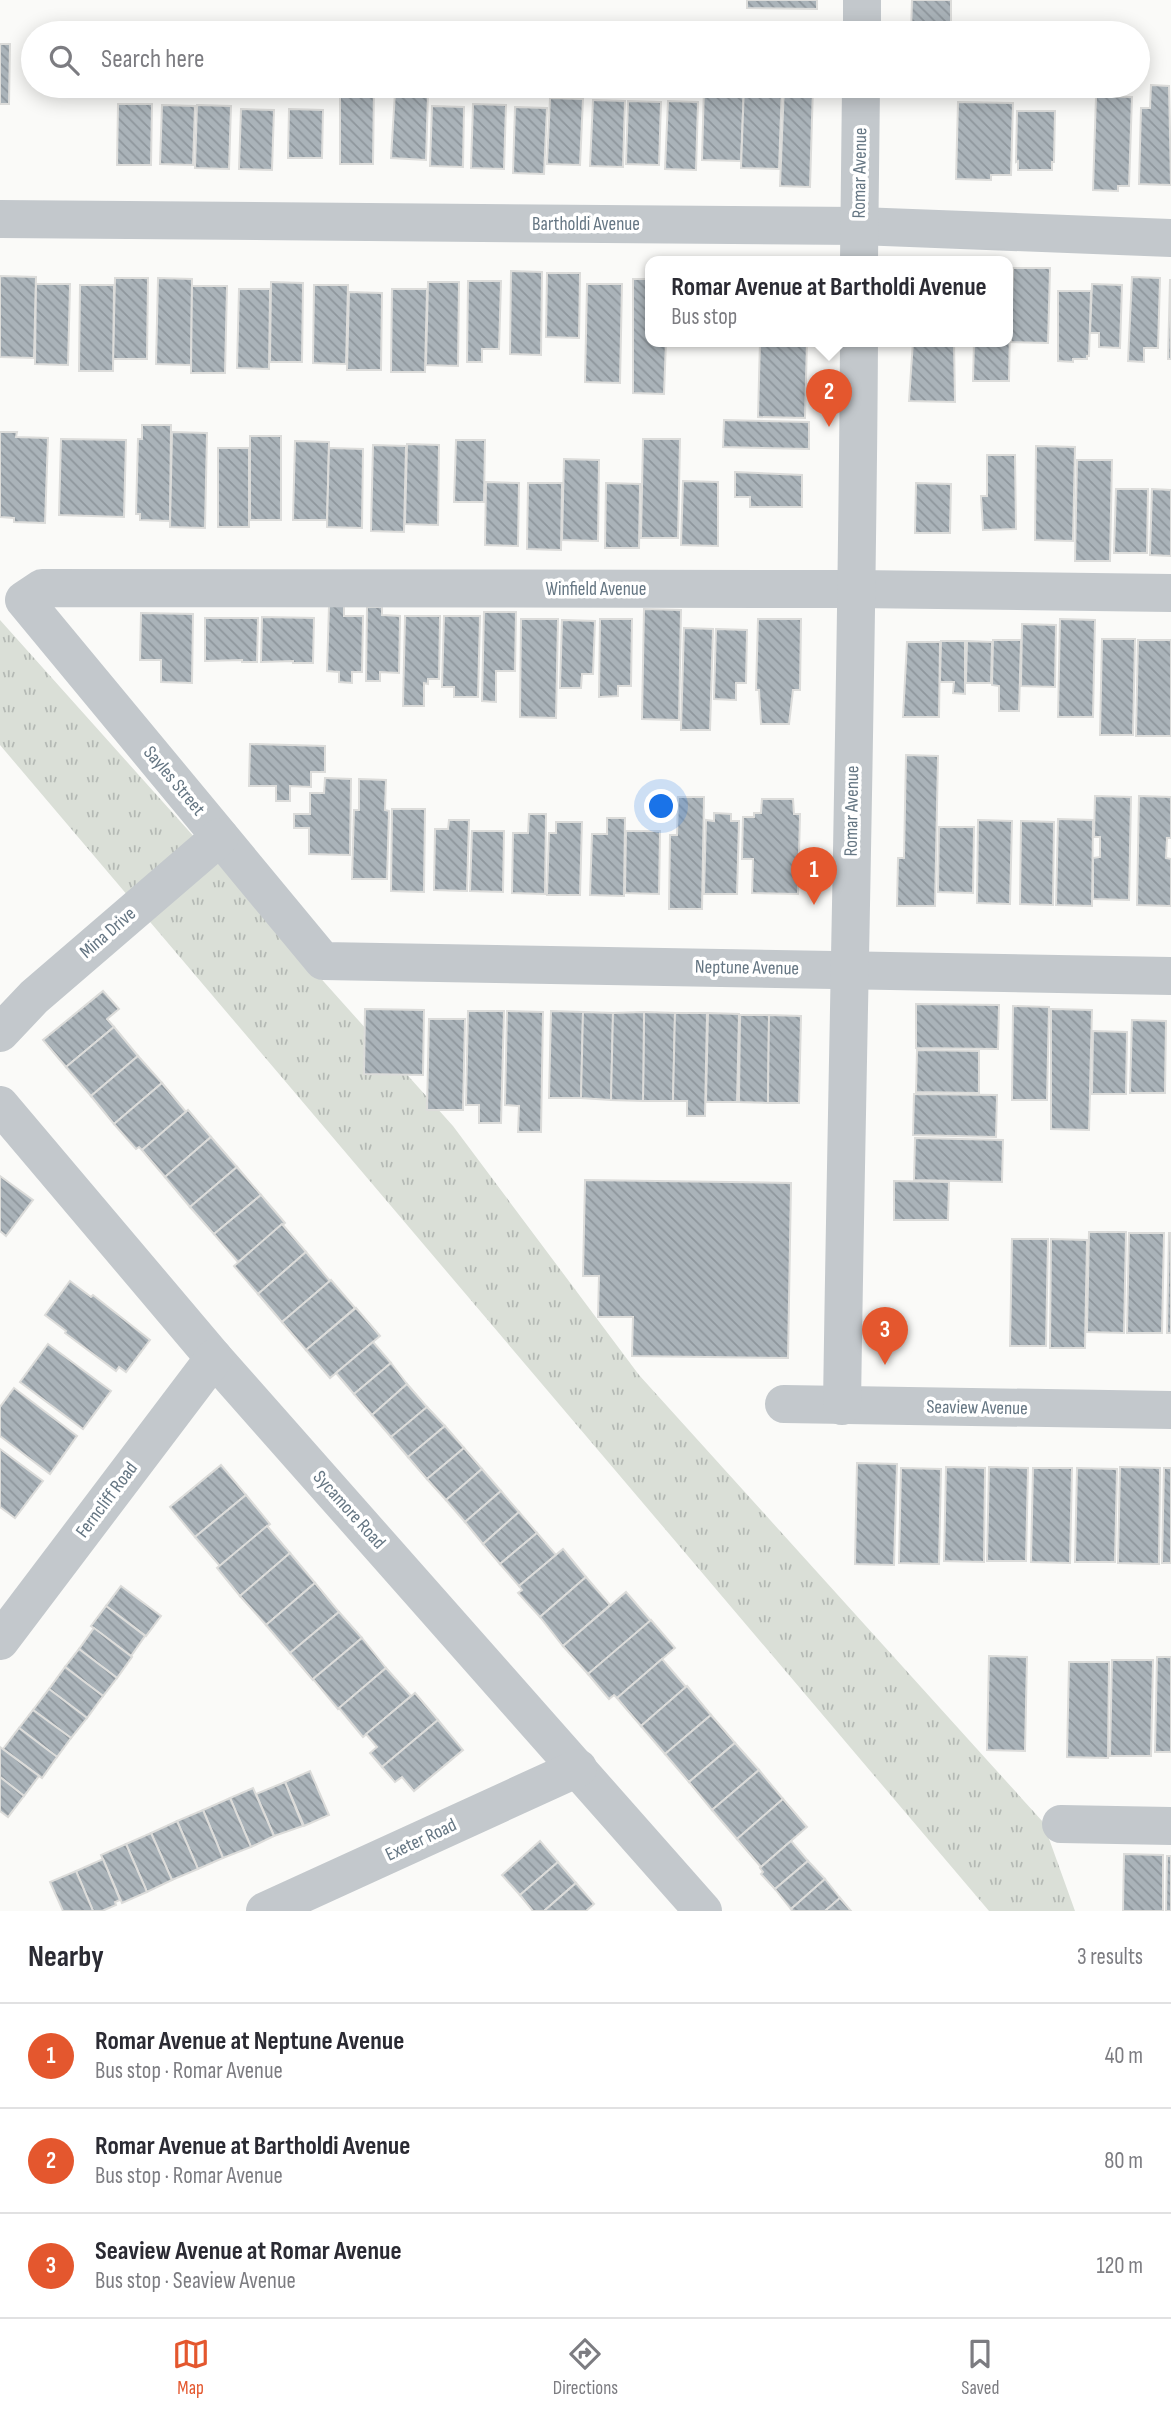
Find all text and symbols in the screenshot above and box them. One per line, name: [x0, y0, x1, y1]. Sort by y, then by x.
search box: [21, 21, 1150, 98]
icon: search: [45, 41, 83, 79]
text: Search here: [101, 44, 204, 75]
street label: Romar Avenue: [848, 127, 872, 219]
street label: Bartholdi Avenue: [532, 213, 640, 236]
popup: [645, 256, 1013, 347]
text: Romar Avenue at Bartholdi Avenue: [671, 272, 987, 303]
text: Bus stop: [671, 303, 737, 331]
pin: 2: [806, 369, 852, 427]
street label: Winfield Avenue: [546, 578, 646, 601]
street label: Sayles Street: [138, 742, 210, 821]
street label: Romar Avenue: [840, 765, 864, 857]
your location: [644, 789, 678, 823]
pin: 1: [791, 847, 837, 905]
street label: Mina Drive: [75, 903, 141, 963]
street label: Neptune Avenue: [695, 956, 799, 980]
pin: 3: [862, 1307, 908, 1365]
street label: Seaview Avenue: [926, 1396, 1028, 1420]
street label: Ferncliff Road: [71, 1458, 143, 1542]
street label: Sycamore Road: [308, 1466, 390, 1554]
street label: Exeter Road: [382, 1814, 460, 1866]
text: Nearby: [28, 1939, 104, 1975]
text: 3 results: [1077, 1943, 1143, 1971]
text: Romar Avenue at Neptune Avenue: [95, 2026, 404, 2057]
text: 1: [46, 2042, 56, 2070]
text: 40 m: [1105, 2042, 1143, 2070]
text: Bus stop · Romar Avenue: [95, 2057, 283, 2085]
text: Romar Avenue at Bartholdi Avenue: [95, 2131, 410, 2162]
text: 2: [46, 2147, 56, 2175]
text: 80 m: [1104, 2147, 1143, 2175]
text: Bus stop · Romar Avenue: [95, 2162, 283, 2190]
text: Seaview Avenue at Romar Avenue: [95, 2236, 402, 2267]
text: 3: [46, 2252, 56, 2280]
text: 120 m: [1097, 2252, 1143, 2280]
text: Bus stop · Seaview Avenue: [95, 2267, 296, 2295]
tab: Map: [172, 2335, 210, 2400]
tab: Directions: [553, 2335, 618, 2400]
tab: Saved: [961, 2335, 999, 2400]

